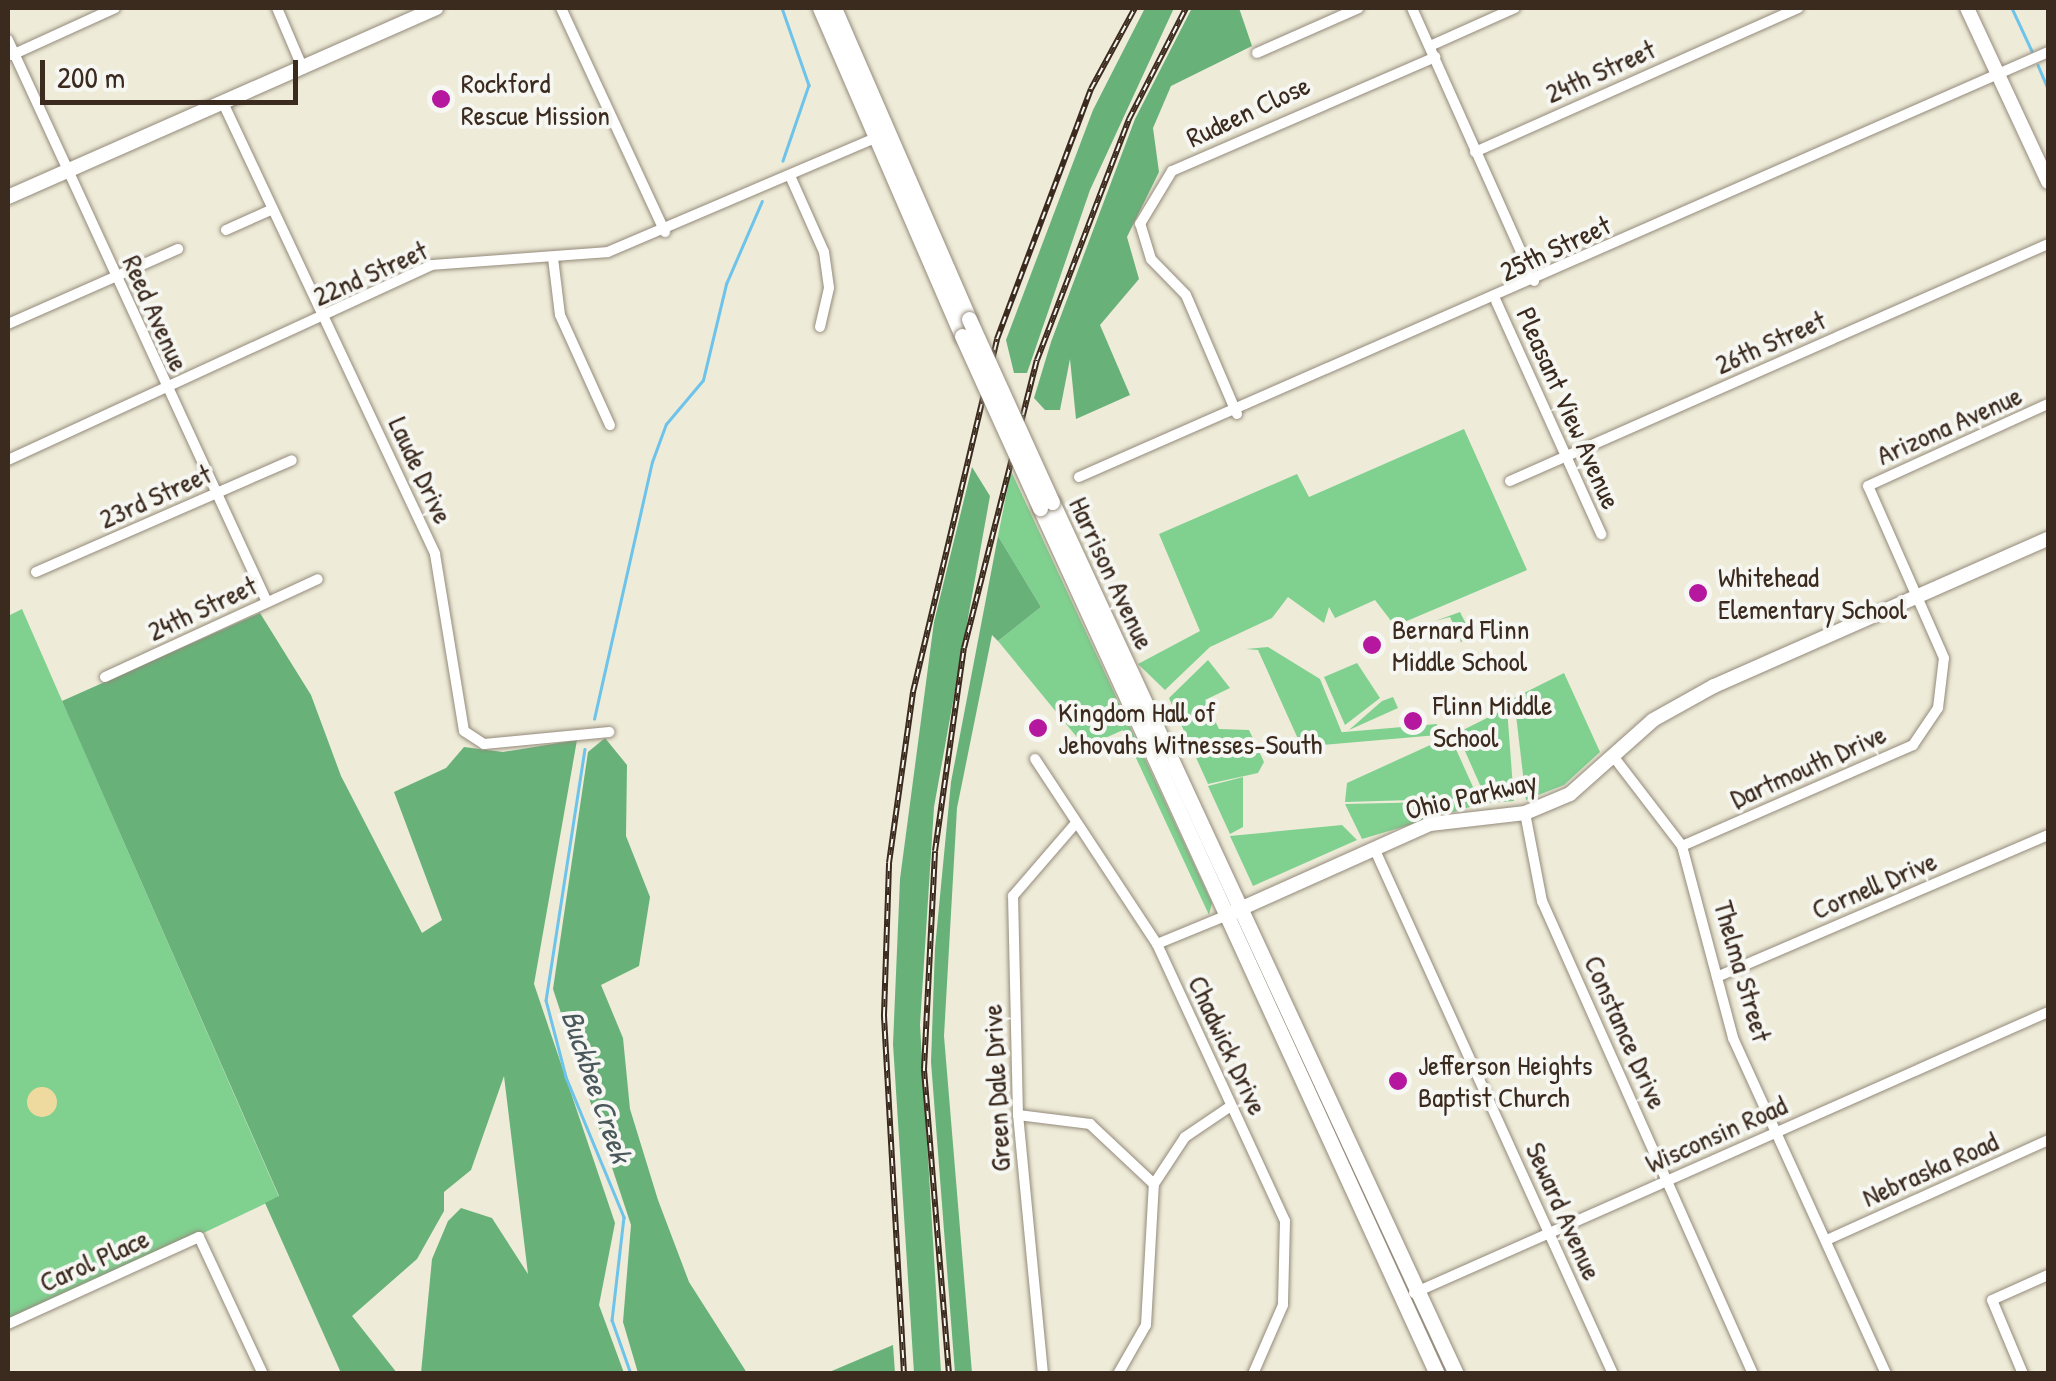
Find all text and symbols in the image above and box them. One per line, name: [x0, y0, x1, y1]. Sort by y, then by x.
street label: 24th Street: [1540, 32, 1660, 110]
scale bar: [45, 40, 302, 102]
text: 200 m: [57, 57, 125, 97]
place label: Rockford Rescue Mission: [461, 66, 610, 132]
street label: Rudeen Close: [1181, 68, 1315, 154]
marker: Rockford Rescue Mission: [430, 88, 452, 110]
street label: 25th Street: [1494, 208, 1616, 288]
street label: 22nd Street: [308, 233, 432, 313]
street label: Reed Avenue: [116, 250, 196, 376]
street label: Pleasant View Avenue: [1510, 302, 1628, 514]
street label: 26th Street: [1710, 303, 1830, 381]
street label: Arizona Avenue: [1871, 378, 2027, 472]
street label: Laude Drive: [382, 411, 460, 529]
street label: 23rd Street: [94, 456, 216, 536]
street label: Harrison Avenue: [1062, 492, 1162, 654]
place label: Whitehead Elementary School: [1718, 560, 1907, 626]
street label: 24th Street: [142, 568, 262, 648]
marker: Whitehead Elementary School: [1687, 582, 1709, 604]
place label: Bernard Flinn Middle School: [1392, 612, 1529, 678]
marker: Bernard Flinn Middle School: [1361, 634, 1383, 656]
place label: Flinn Middle School: [1433, 688, 1552, 754]
place label: Kingdom Hall of Jehovahs Witnesses-South: [1058, 695, 1322, 761]
marker: Flinn Middle School: [1402, 710, 1424, 732]
marker: Kingdom Hall of Jehovahs Witnesses-South: [1027, 717, 1049, 739]
street label: Dartmouth Drive: [1725, 717, 1891, 815]
street label: Ohio Parkway: [1402, 764, 1540, 826]
street label: Cornell Drive: [1806, 844, 1942, 926]
street label: Thelma Street: [1707, 897, 1779, 1045]
street label: Constance Drive: [1577, 950, 1675, 1114]
street label: Chadwick Drive: [1181, 970, 1275, 1120]
street label: Green Dale Drive: [975, 1003, 1017, 1173]
water label: Buckbee Creek: [554, 1005, 640, 1167]
place label: Jefferson Heights Baptist Church: [1418, 1048, 1592, 1114]
marker: Jefferson Heights Baptist Church: [1387, 1070, 1409, 1092]
street label: Wisconsin Road: [1640, 1088, 1792, 1180]
street label: Nebraska Road: [1857, 1124, 2003, 1214]
street label: Seward Avenue: [1519, 1137, 1609, 1285]
street label: Carol Place: [34, 1221, 154, 1299]

